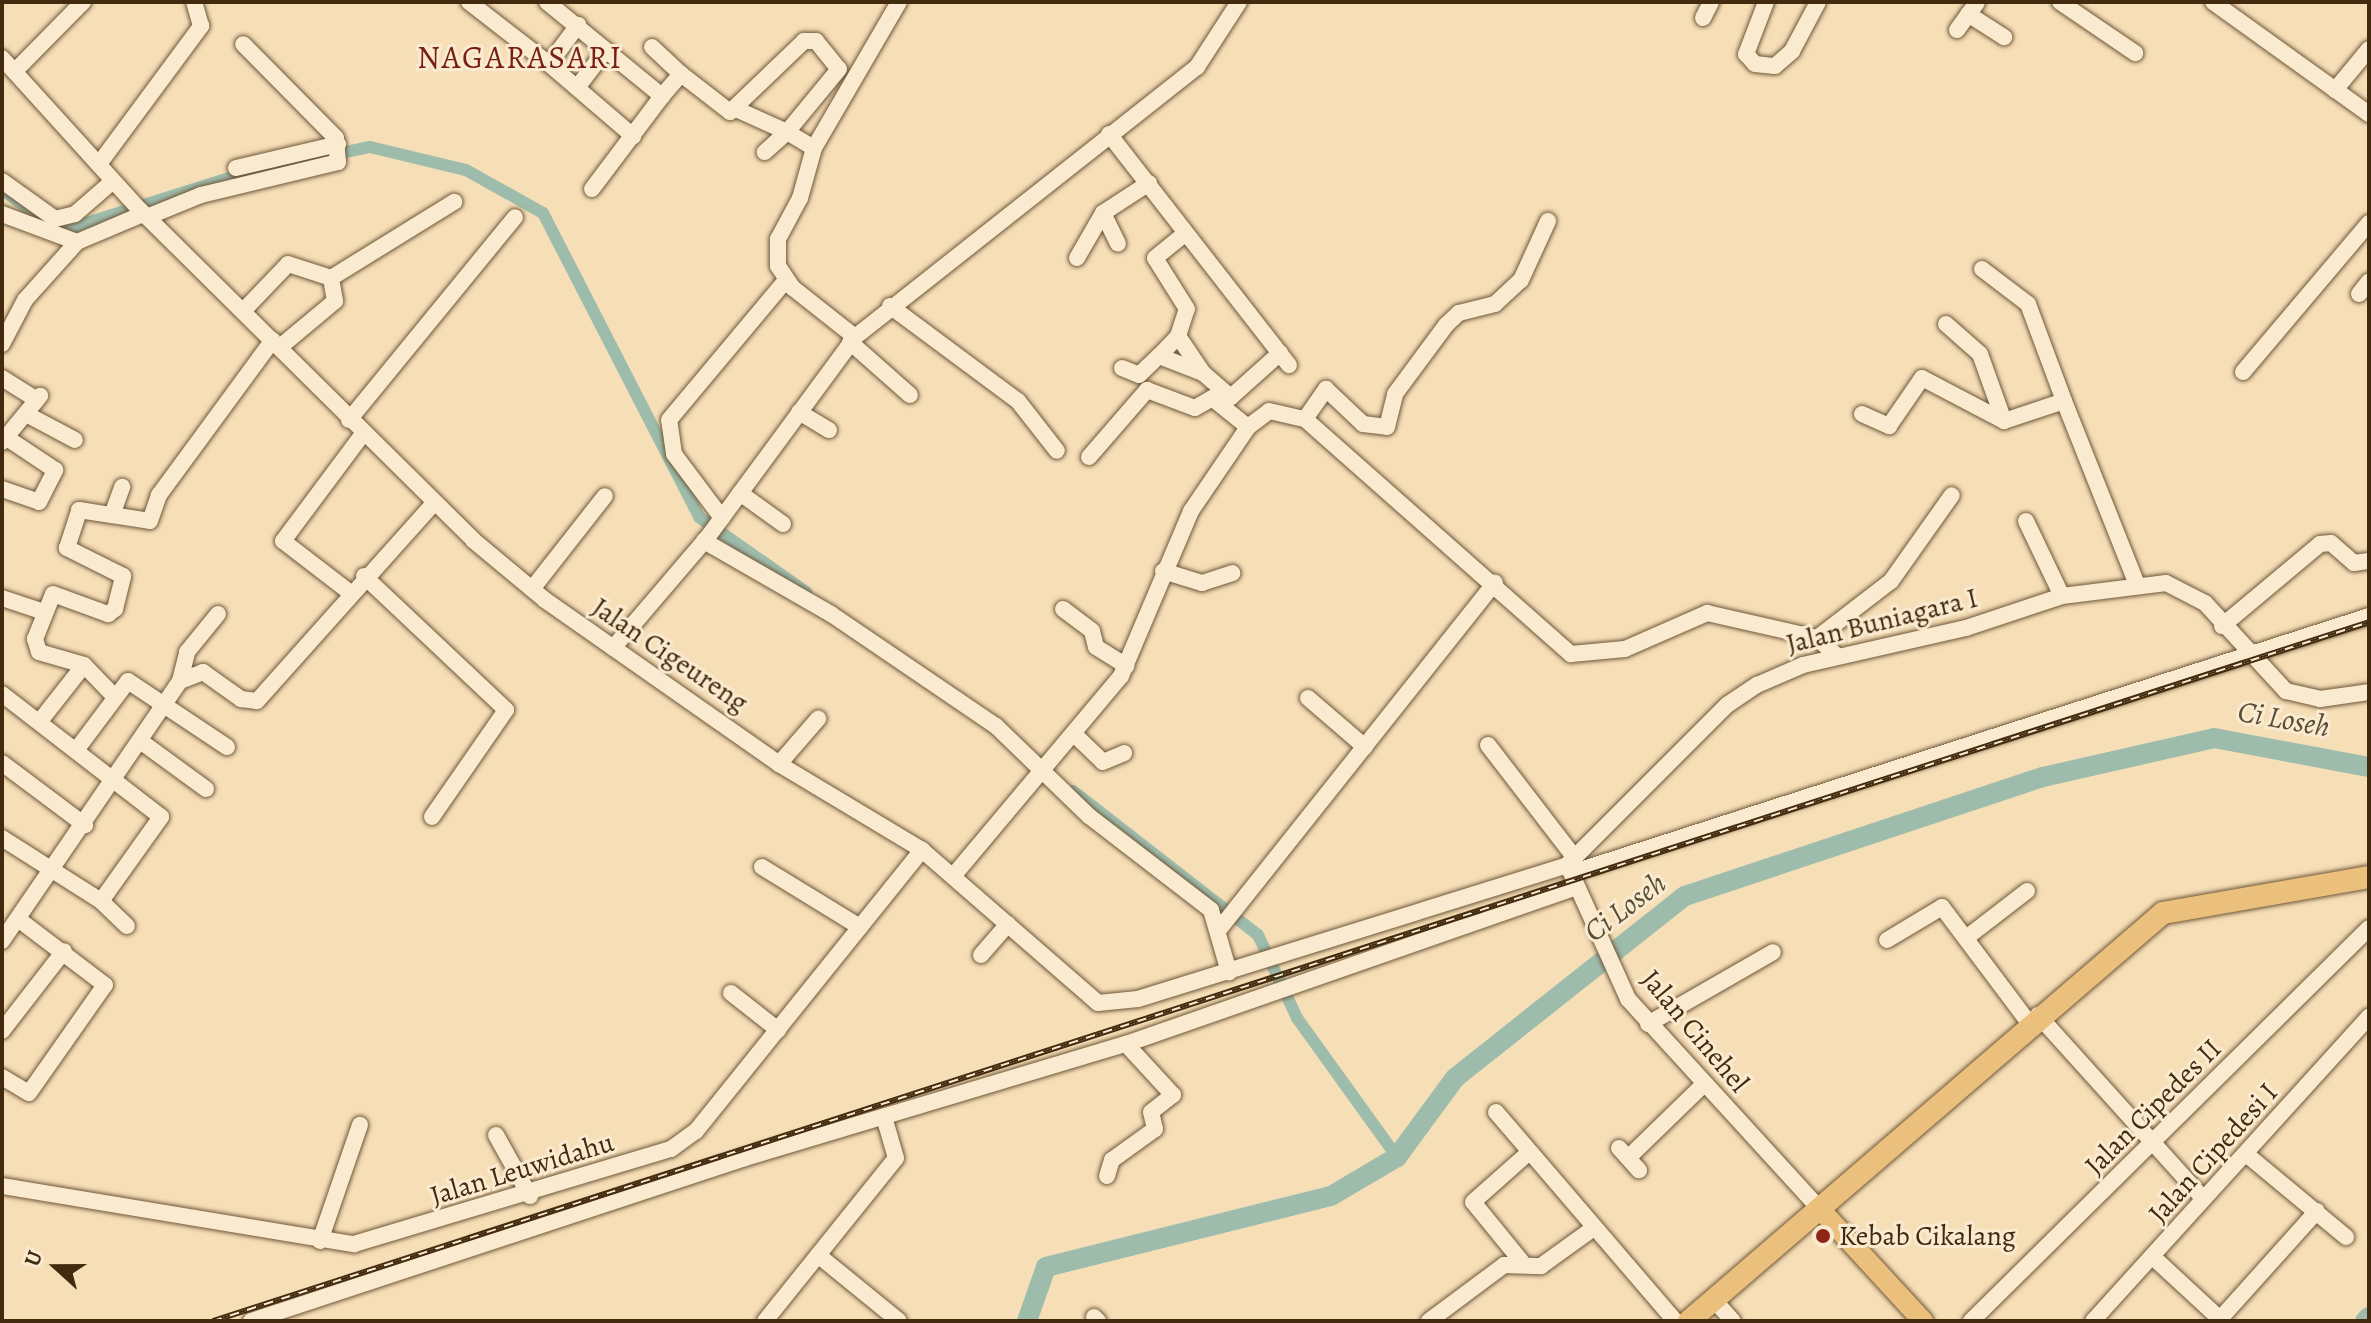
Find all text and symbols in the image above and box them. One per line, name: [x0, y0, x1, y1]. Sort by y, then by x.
district label: NAGARASARI: [417, 38, 623, 76]
street label: Jalan Buniagara I: [1783, 581, 1981, 661]
street label: Jalan Cigeureng: [586, 590, 754, 720]
water label: Ci Loseh: [2235, 693, 2333, 745]
water label: Ci Loseh: [1577, 865, 1673, 949]
street label: Jalan Cinehel: [1634, 963, 1756, 1099]
street label: Jalan Cipedes II: [2078, 1032, 2228, 1182]
street label: Jalan Cipedesi I: [2141, 1076, 2285, 1230]
street label: Jalan Leuwidahu: [426, 1125, 618, 1213]
place label: Kebab Cikalang: [1839, 1219, 2016, 1253]
north arrow: [16, 1227, 96, 1307]
marker: Kebab Cikalang: [1814, 1227, 1832, 1245]
text: U: [17, 1246, 50, 1271]

